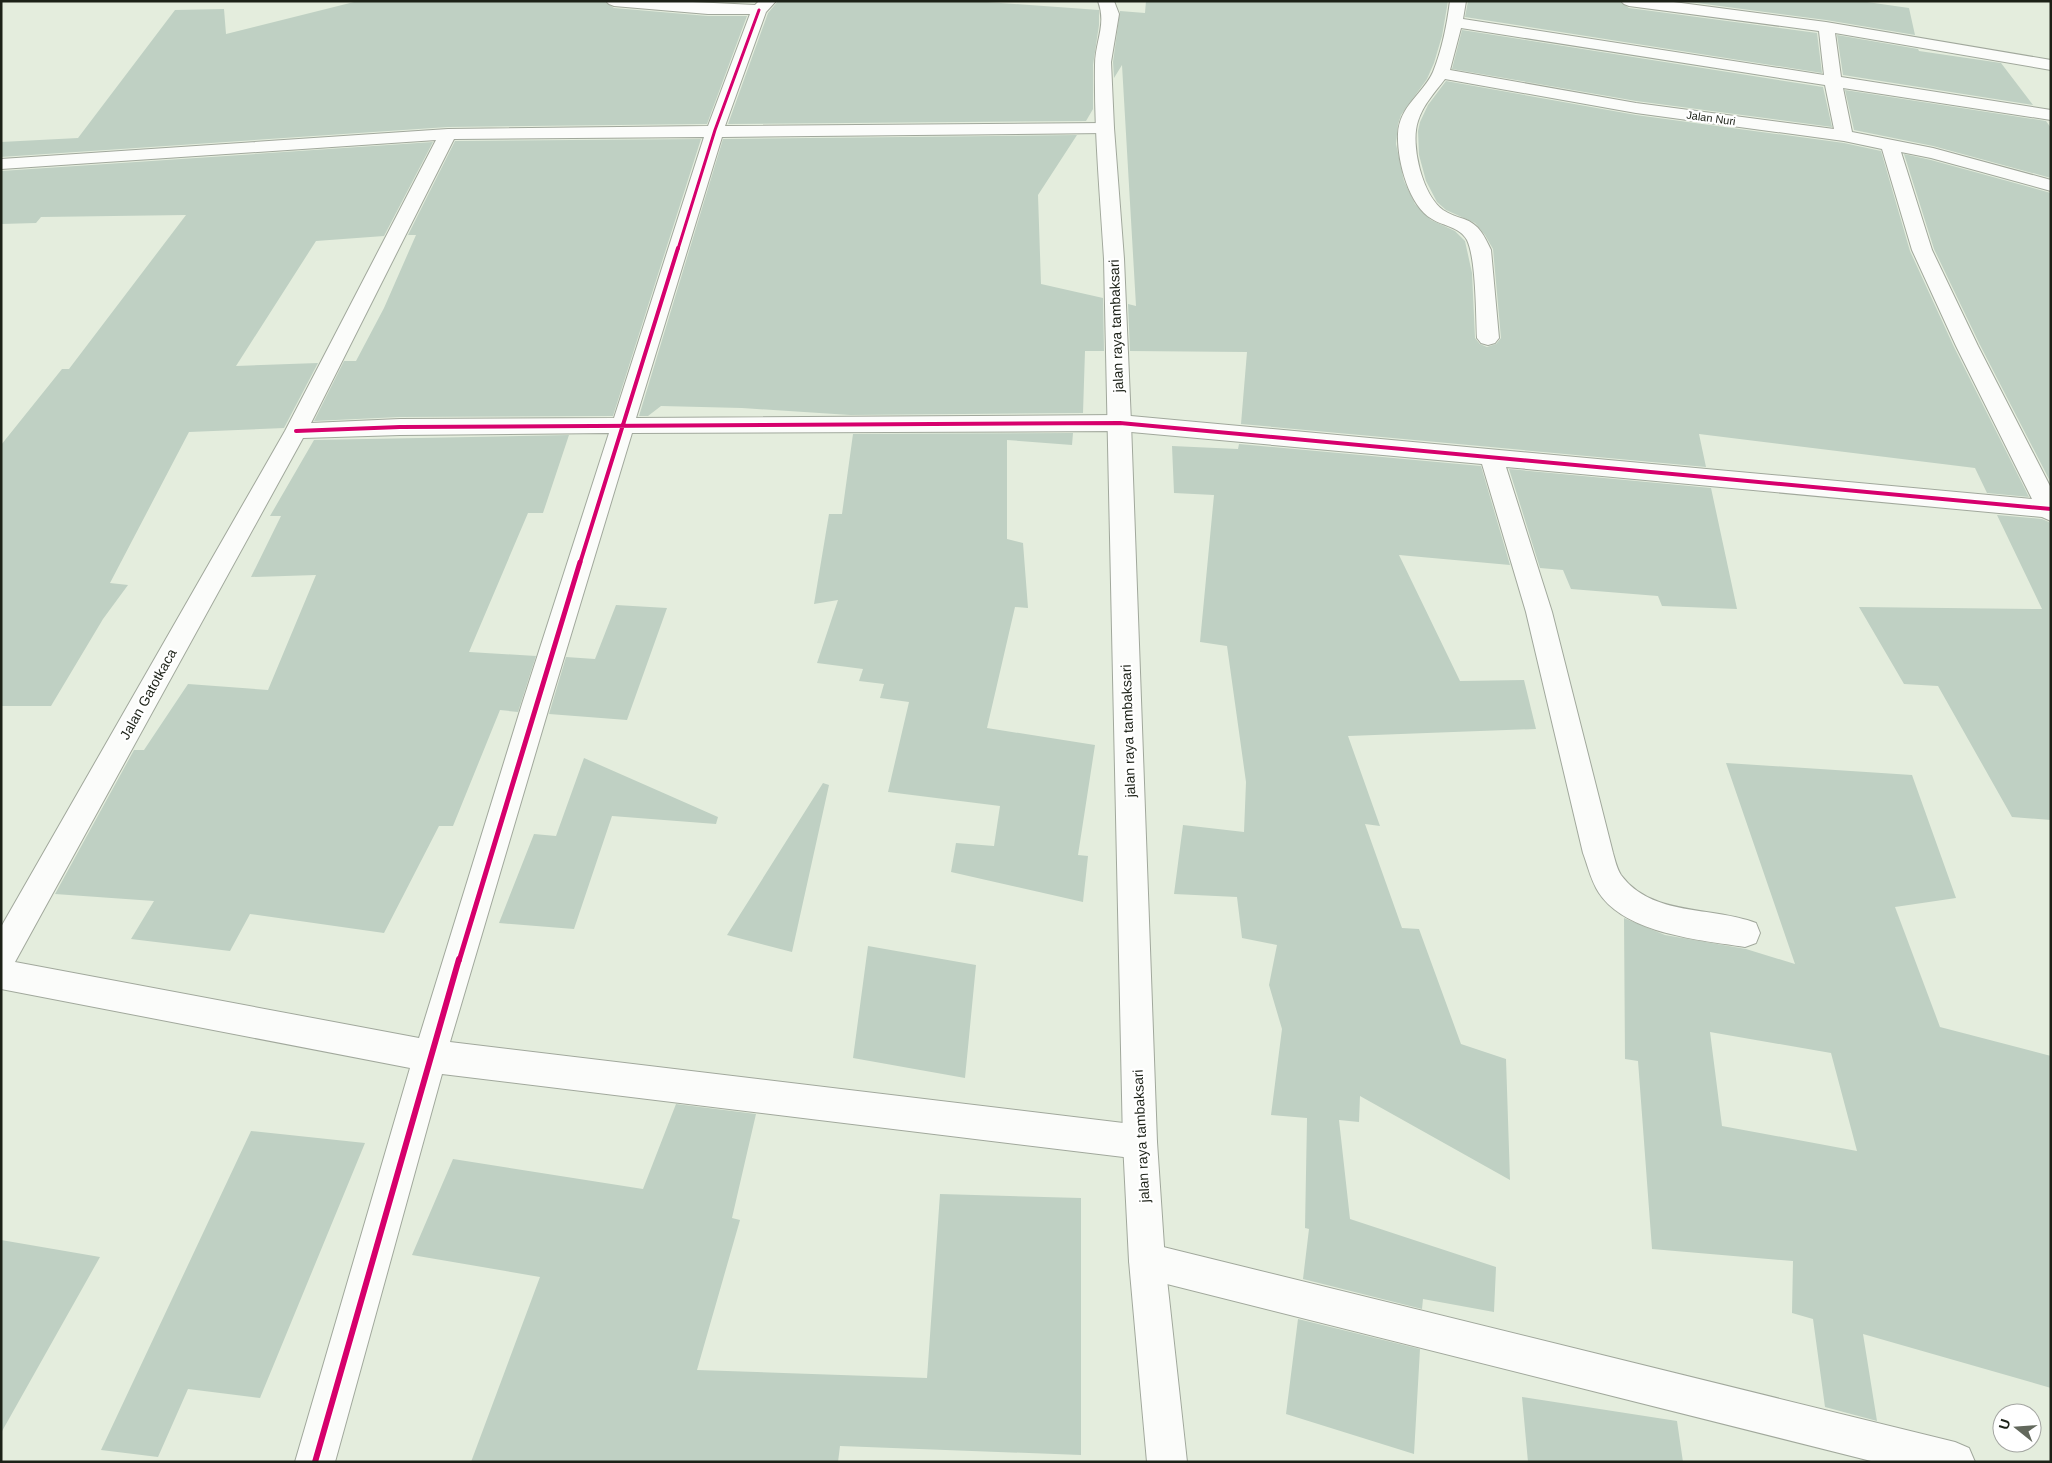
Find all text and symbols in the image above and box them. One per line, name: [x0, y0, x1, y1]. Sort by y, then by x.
street label: Jalan Nuri: [1686, 109, 1736, 127]
street label: jalan raya tambaksari: [1106, 259, 1126, 394]
street label: Jalan Gatotkaca: [116, 646, 180, 742]
street label: jalan raya tambaksari: [1118, 664, 1138, 799]
street label: jalan raya tambaksari: [1130, 1069, 1153, 1204]
north arrow: [1992, 1403, 2042, 1453]
text: U: [1995, 1417, 2014, 1431]

